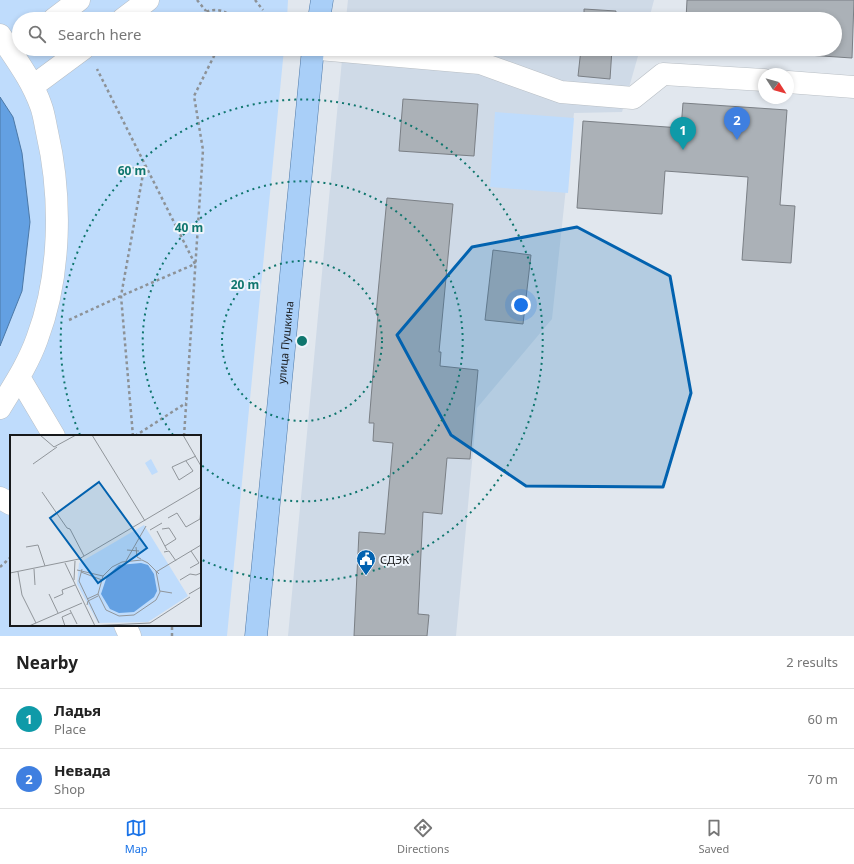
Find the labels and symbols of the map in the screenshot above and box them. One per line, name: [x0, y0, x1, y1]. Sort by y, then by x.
north arrow: [758, 68, 794, 104]
pin: 2: [724, 107, 750, 140]
pin: 1: [670, 117, 696, 150]
text: 60 m: [118, 162, 146, 179]
text: 40 m: [175, 219, 203, 236]
text: 20 m: [231, 276, 259, 293]
your location: [511, 295, 531, 315]
street label: улица Пушкина: [273, 300, 296, 385]
centre of rings: [295, 334, 309, 348]
inset map: [10, 435, 201, 626]
public building icon: СДЭК: [355, 548, 377, 576]
place label: СДЭК: [380, 552, 409, 567]

